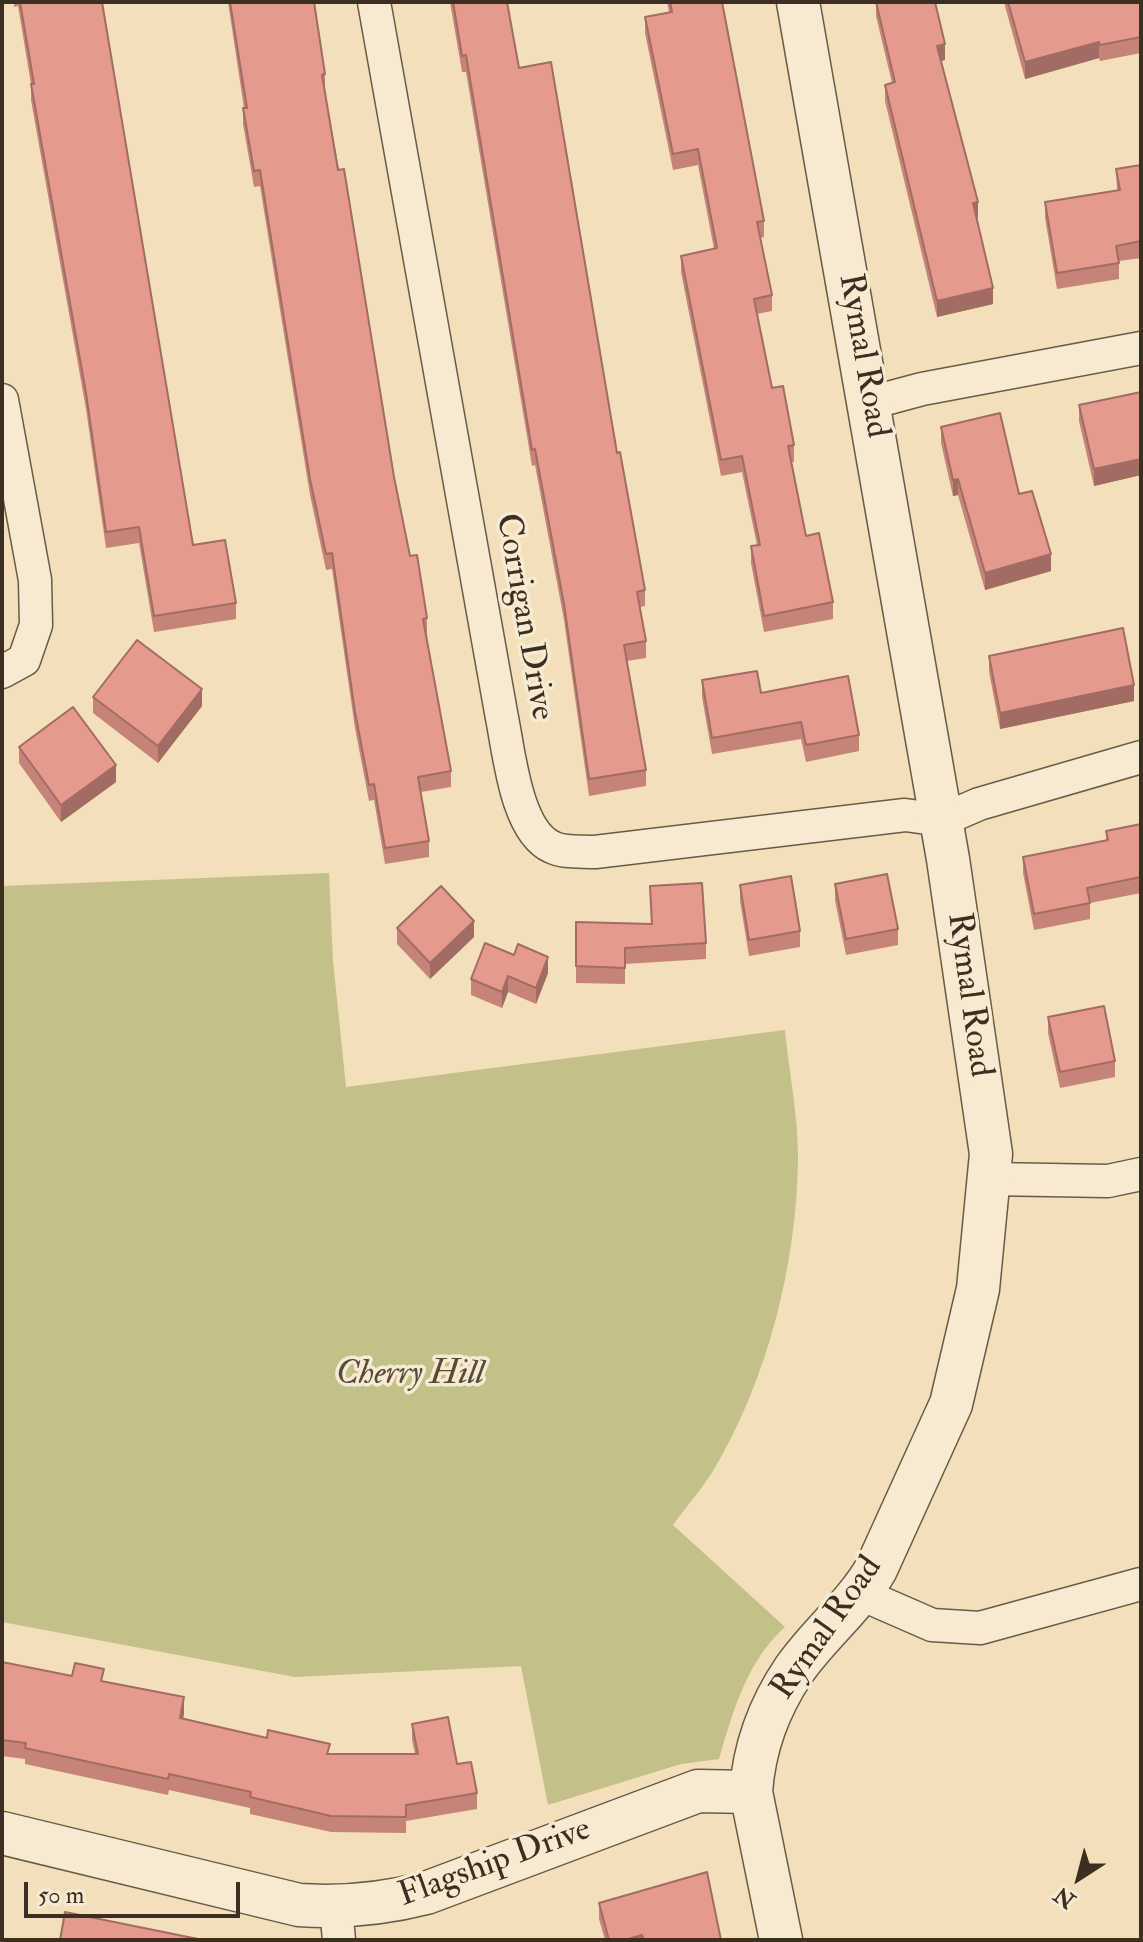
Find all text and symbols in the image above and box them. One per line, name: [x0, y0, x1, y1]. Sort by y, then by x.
street label: Rymal Road: [828, 271, 896, 441]
street label: Corrigan Drive: [485, 511, 561, 723]
street label: Rymal Road: [936, 910, 1000, 1080]
park label: Cherry Hill: [336, 1356, 484, 1396]
street label: Rymal Road: [764, 1549, 892, 1709]
street label: Flagship Drive: [393, 1810, 597, 1918]
north arrow: [1039, 1838, 1119, 1918]
scale bar: [28, 1866, 244, 1916]
text: 50 m: [38, 1880, 84, 1911]
text: N: [1049, 1880, 1081, 1915]

